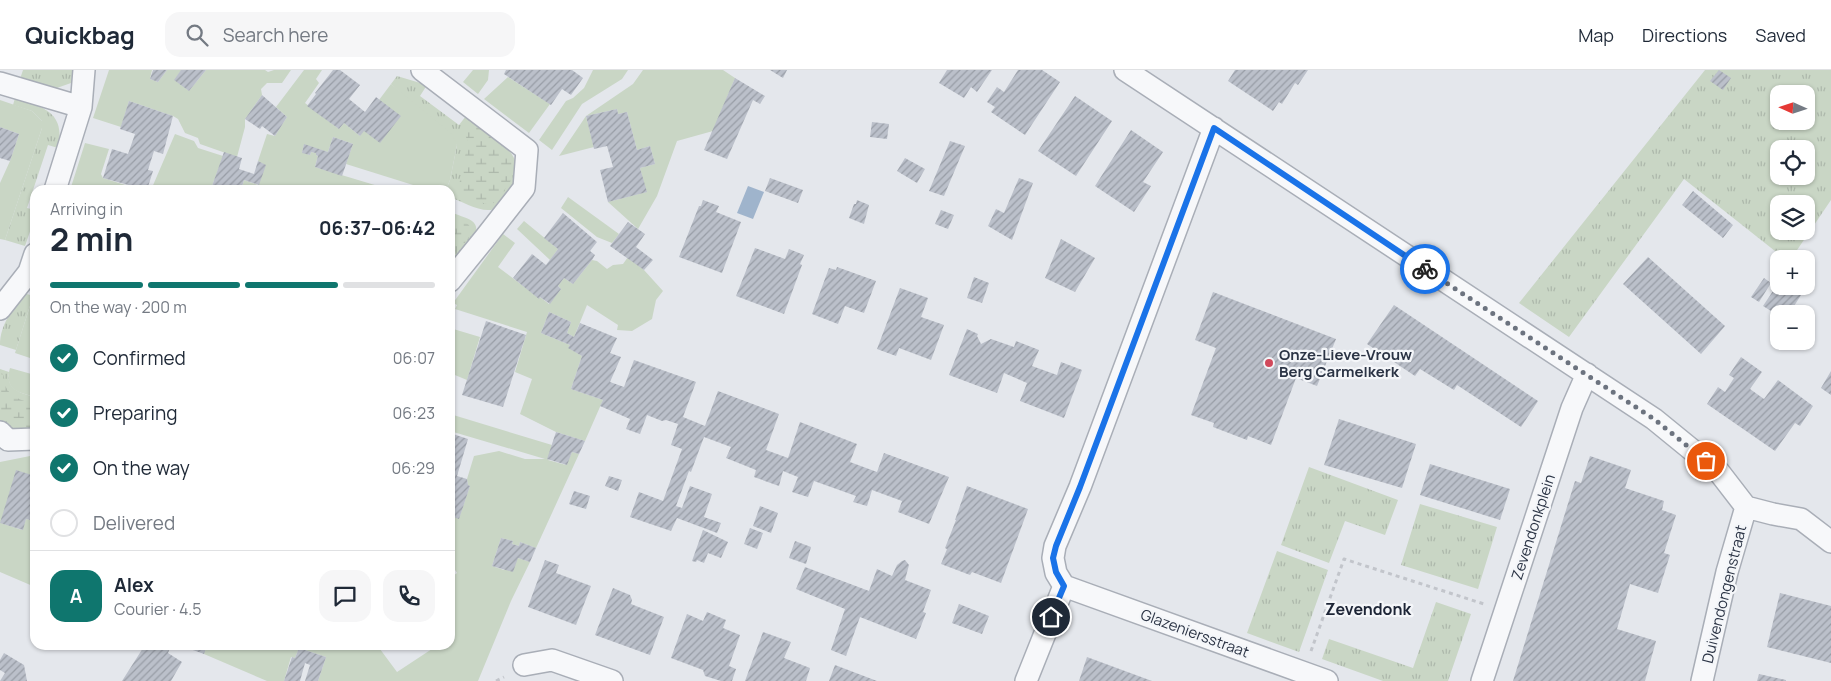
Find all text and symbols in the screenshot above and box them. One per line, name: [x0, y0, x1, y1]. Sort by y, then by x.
search box: [165, 12, 515, 57]
text: Quickbag: [25, 18, 135, 51]
icon: search: [183, 21, 211, 49]
text: Search here: [223, 22, 328, 48]
text: Map: [1578, 23, 1614, 47]
text: Directions: [1642, 23, 1727, 47]
text: Saved: [1755, 23, 1806, 47]
north arrow: [1770, 85, 1815, 130]
map controls: [1770, 85, 1815, 350]
button: locate: [1770, 140, 1815, 185]
button: layers: [1770, 195, 1815, 240]
text: Arriving in: [50, 198, 123, 220]
text: 06:37–06:42: [319, 215, 435, 241]
text: 2 min: [50, 217, 133, 261]
courier: [1400, 244, 1450, 294]
button: +: [1770, 250, 1815, 295]
icon: bike: [1411, 255, 1439, 283]
text: On the way · 200 m: [50, 296, 187, 318]
button: −: [1770, 305, 1815, 350]
icon: check: [50, 344, 78, 372]
place label: Onze-Lieve-Vrouw Berg Carmelkerk: [1279, 344, 1412, 382]
text: Confirmed: [93, 345, 186, 371]
text: 06:07: [393, 347, 435, 369]
marker: Onze-Lieve-Vrouw Berg Carmelkerk: [1263, 357, 1275, 369]
icon: check: [50, 399, 78, 427]
text: Preparing: [93, 400, 178, 426]
text: 06:23: [393, 402, 435, 424]
pin: [1685, 440, 1727, 482]
icon: bag: [1692, 447, 1720, 475]
icon: check: [50, 454, 78, 482]
text: On the way: [93, 455, 190, 481]
text: 06:29: [391, 457, 435, 479]
street label: Zevendonkplein: [1506, 471, 1560, 583]
text: Delivered: [93, 510, 175, 536]
street label: Duivendongenstraat: [1697, 523, 1751, 665]
button: chat: [319, 570, 371, 622]
button: phone: [383, 570, 435, 622]
text: Alex: [114, 572, 154, 598]
text: A: [70, 583, 82, 609]
pin: [1030, 596, 1072, 638]
text: Courier · 4.5: [114, 598, 201, 620]
district label: Zevendonk: [1325, 598, 1411, 620]
icon: home: [1037, 603, 1065, 631]
street label: Glazeniersstraat: [1138, 604, 1252, 662]

